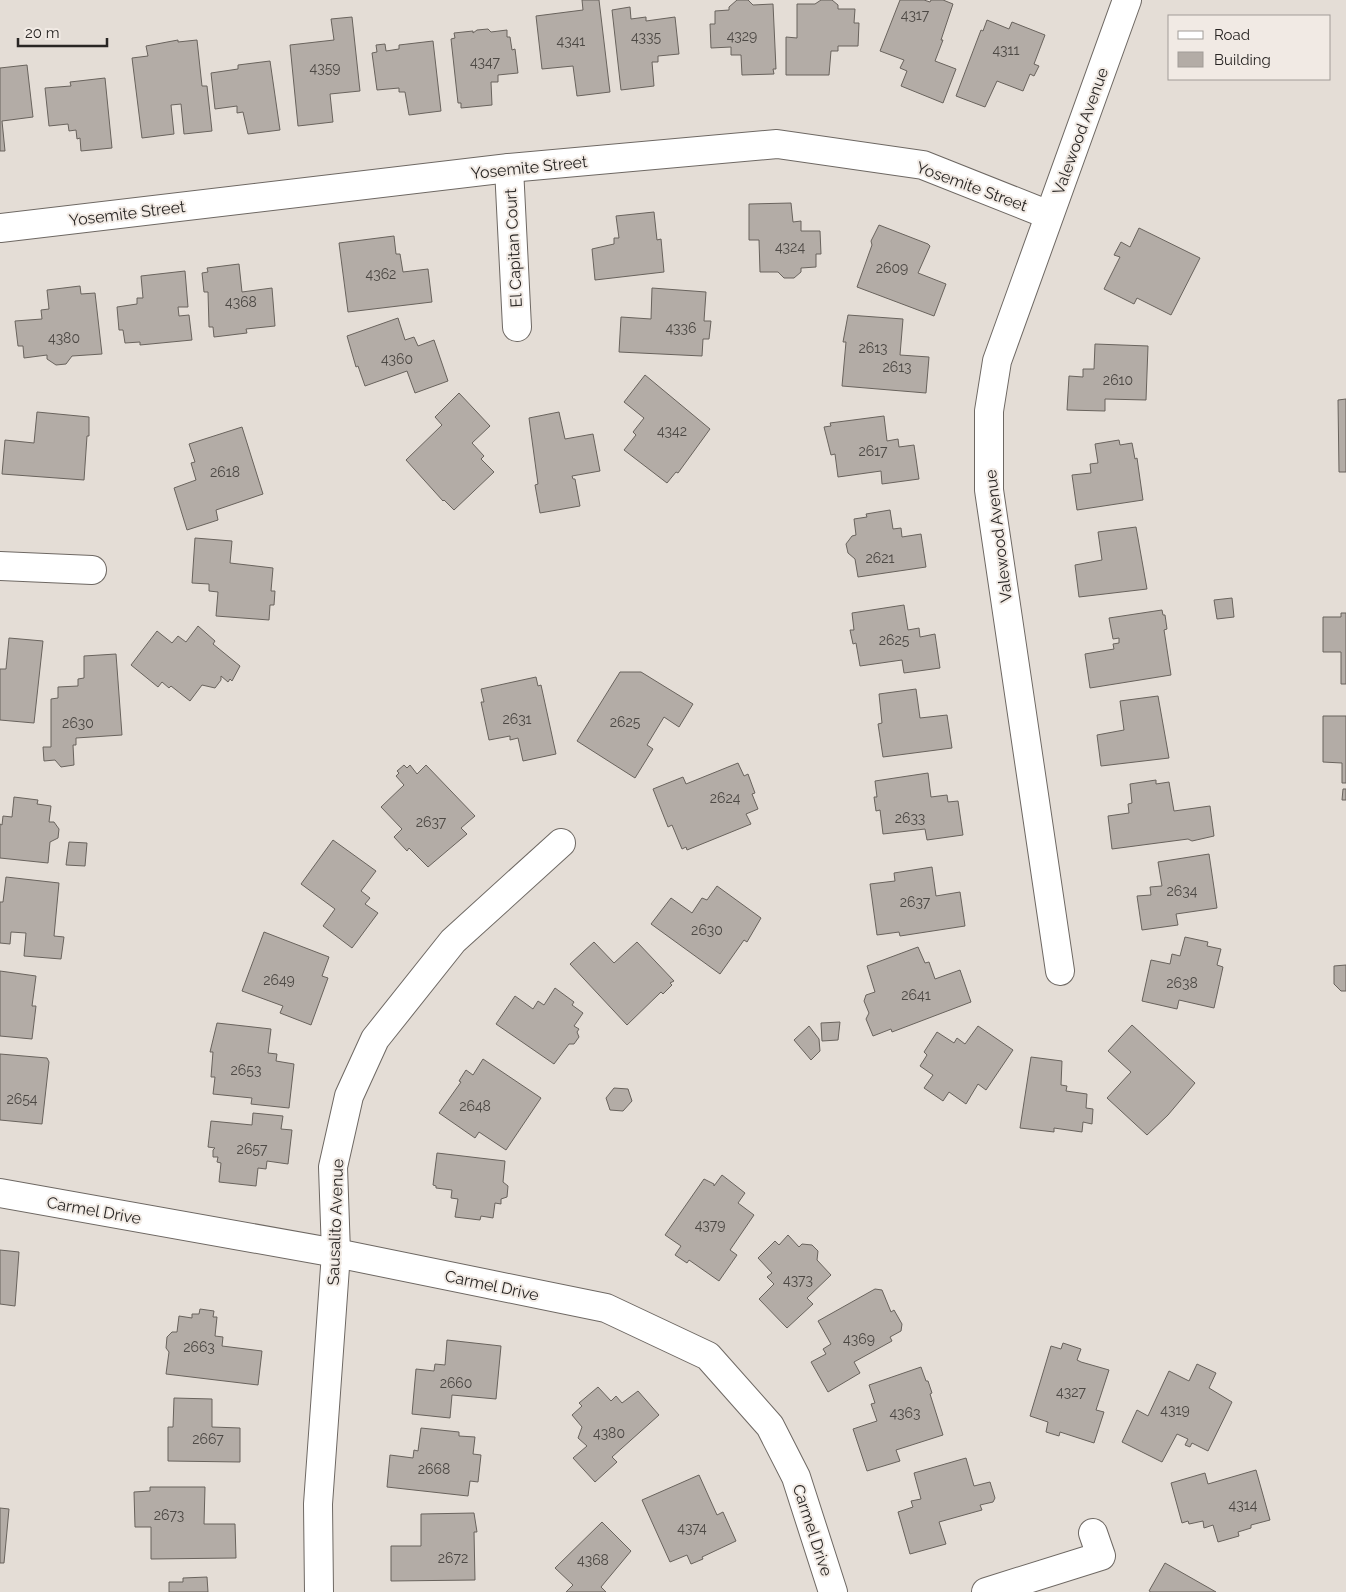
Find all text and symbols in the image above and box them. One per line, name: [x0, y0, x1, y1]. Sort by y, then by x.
house number: 4317: [901, 7, 930, 23]
scale bar: [18, 15, 106, 47]
legend: [1168, 15, 1331, 80]
text: 20 m: [25, 24, 60, 42]
text: Road: [1214, 26, 1250, 44]
house number: 4329: [727, 28, 757, 44]
house number: 4335: [631, 29, 661, 45]
house number: 4341: [557, 33, 585, 49]
house number: 4311: [992, 42, 1020, 58]
text: Building: [1214, 51, 1271, 69]
house number: 4347: [470, 54, 501, 70]
house number: 4359: [310, 60, 340, 76]
street label: Valewood Avenue: [1049, 65, 1112, 197]
street label: Yosemite Street: [470, 152, 589, 183]
street label: Yosemite Street: [914, 158, 1031, 216]
street label: El Capitan Court: [501, 187, 526, 308]
street label: Yosemite Street: [68, 197, 187, 230]
house number: 4324: [775, 239, 805, 255]
house number: 2609: [876, 260, 908, 276]
house number: 4362: [366, 266, 396, 282]
house number: 4368: [225, 294, 257, 310]
house number: 4336: [665, 320, 697, 336]
house number: 4380: [48, 330, 80, 346]
house number: 2613: [858, 340, 888, 356]
house number: 4360: [381, 351, 413, 367]
house number: 2613: [882, 359, 912, 375]
house number: 2610: [1103, 372, 1133, 388]
house number: 4342: [657, 423, 687, 439]
house number: 2617: [858, 443, 888, 459]
house number: 2618: [210, 464, 240, 480]
street label: Valewood Avenue: [981, 468, 1016, 603]
house number: 2621: [865, 550, 895, 566]
house number: 2625: [879, 632, 910, 648]
house number: 2631: [502, 711, 532, 727]
house number: 2625: [610, 714, 641, 730]
house number: 2630: [62, 715, 94, 731]
house number: 2624: [710, 790, 741, 806]
house number: 2633: [895, 810, 925, 826]
house number: 2637: [416, 814, 447, 830]
house number: 2634: [1167, 883, 1198, 899]
house number: 2637: [900, 894, 931, 910]
house number: 2630: [691, 922, 723, 938]
house number: 2649: [263, 972, 295, 988]
house number: 2638: [1166, 975, 1198, 991]
house number: 2641: [901, 987, 931, 1003]
house number: 2653: [231, 1062, 261, 1078]
house number: 2654: [6, 1091, 38, 1107]
house number: 2648: [459, 1098, 491, 1114]
house number: 2657: [237, 1141, 268, 1157]
street label: Sausalito Avenue: [324, 1158, 347, 1286]
street label: Carmel Drive: [45, 1193, 143, 1228]
house number: 4379: [695, 1217, 725, 1233]
street label: Carmel Drive: [443, 1266, 541, 1305]
house number: 4373: [783, 1272, 813, 1288]
house number: 4369: [843, 1331, 875, 1347]
house number: 2663: [183, 1339, 215, 1355]
house number: 2660: [440, 1375, 472, 1391]
house number: 4327: [1056, 1384, 1086, 1400]
house number: 4319: [1160, 1402, 1190, 1418]
house number: 4363: [889, 1405, 921, 1421]
house number: 4380: [593, 1425, 625, 1441]
house number: 2667: [192, 1431, 224, 1447]
house number: 2668: [418, 1461, 450, 1477]
street label: Carmel Drive: [789, 1482, 836, 1579]
house number: 4314: [1229, 1497, 1258, 1513]
house number: 2673: [154, 1507, 184, 1523]
house number: 4374: [677, 1520, 707, 1536]
house number: 2672: [438, 1550, 468, 1566]
house number: 4368: [577, 1552, 609, 1568]

